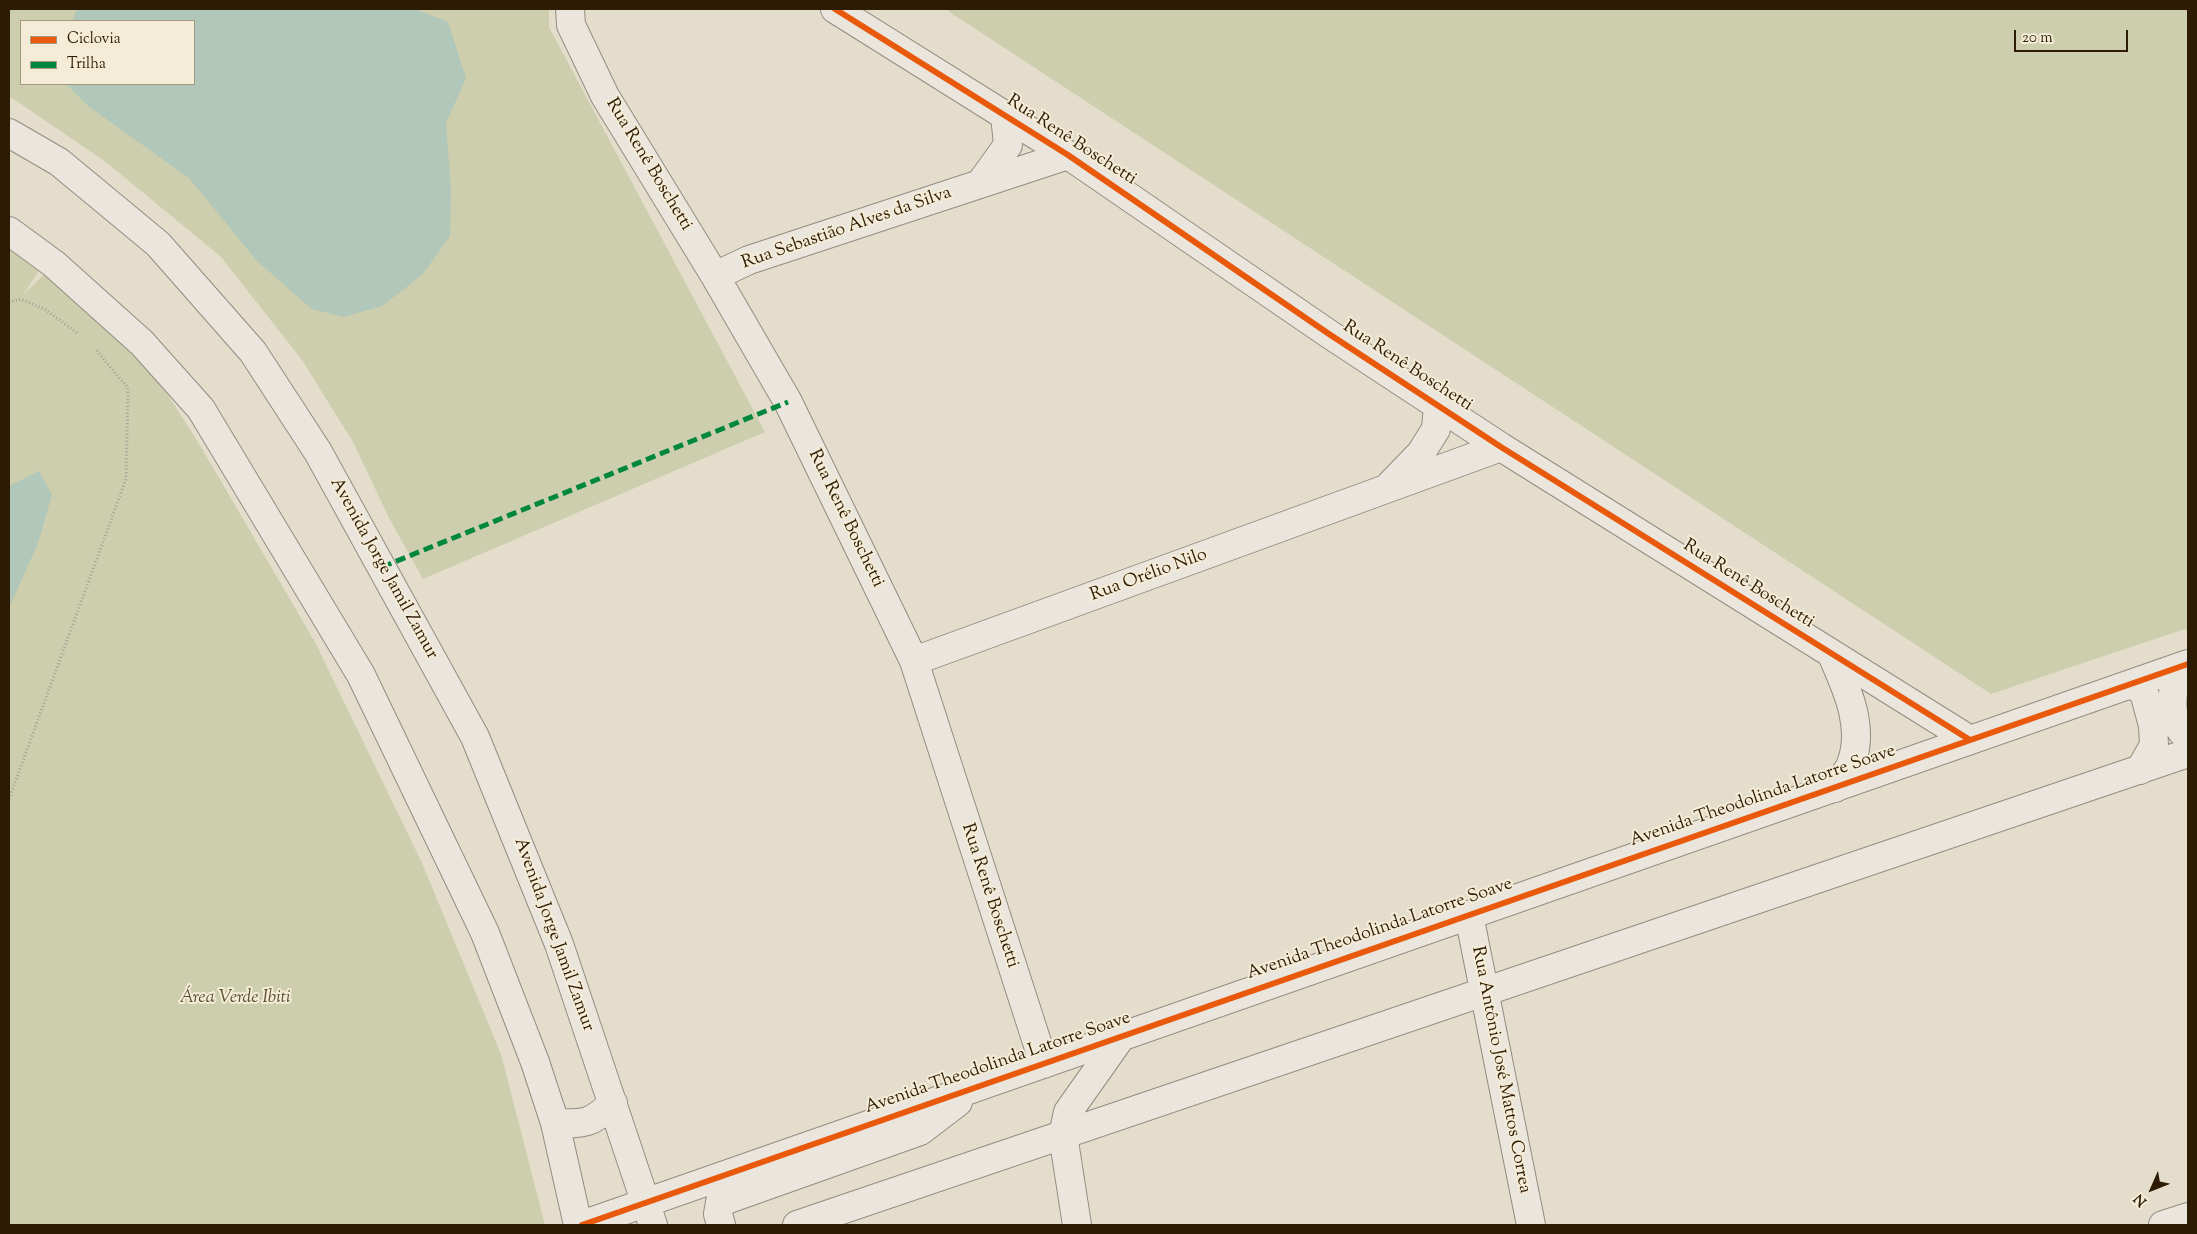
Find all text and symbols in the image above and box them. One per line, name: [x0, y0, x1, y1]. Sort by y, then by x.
legend: [20, 20, 195, 85]
scale bar: [2017, 20, 2131, 52]
text: 20 m: [2022, 28, 2053, 49]
text: Ciclovia: [67, 29, 121, 50]
text: Trilha: [67, 54, 106, 75]
street label: Rua Renê Boschetti: [1002, 91, 1140, 191]
street label: Rua Renê Boschetti: [600, 95, 696, 235]
street label: Rua Sebastião Alves da Silva: [739, 183, 955, 275]
street label: Rua Renê Boschetti: [1338, 317, 1476, 417]
street label: Rua Renê Boschetti: [802, 447, 888, 591]
street label: Avenida Jorge Jamil Zamur: [324, 474, 442, 664]
street label: Rua Renê Boschetti: [1678, 536, 1818, 634]
street label: Rua Orélio Nilo: [1087, 545, 1211, 607]
street label: Avenida Theodolinda Latorre Soave: [1627, 741, 1899, 853]
street label: Rua Renê Boschetti: [955, 821, 1023, 971]
street label: Avenida Jorge Jamil Zamur: [508, 835, 598, 1035]
street label: Avenida Theodolinda Latorre Soave: [1244, 874, 1516, 986]
street label: Rua Antônio José Mattos Correa: [1465, 945, 1535, 1195]
park label: Área Verde Ibiti: [179, 988, 291, 1010]
street label: Avenida Theodolinda Latorre Soave: [862, 1008, 1134, 1120]
north arrow: [2127, 1164, 2177, 1214]
text: N: [2130, 1188, 2152, 1210]

